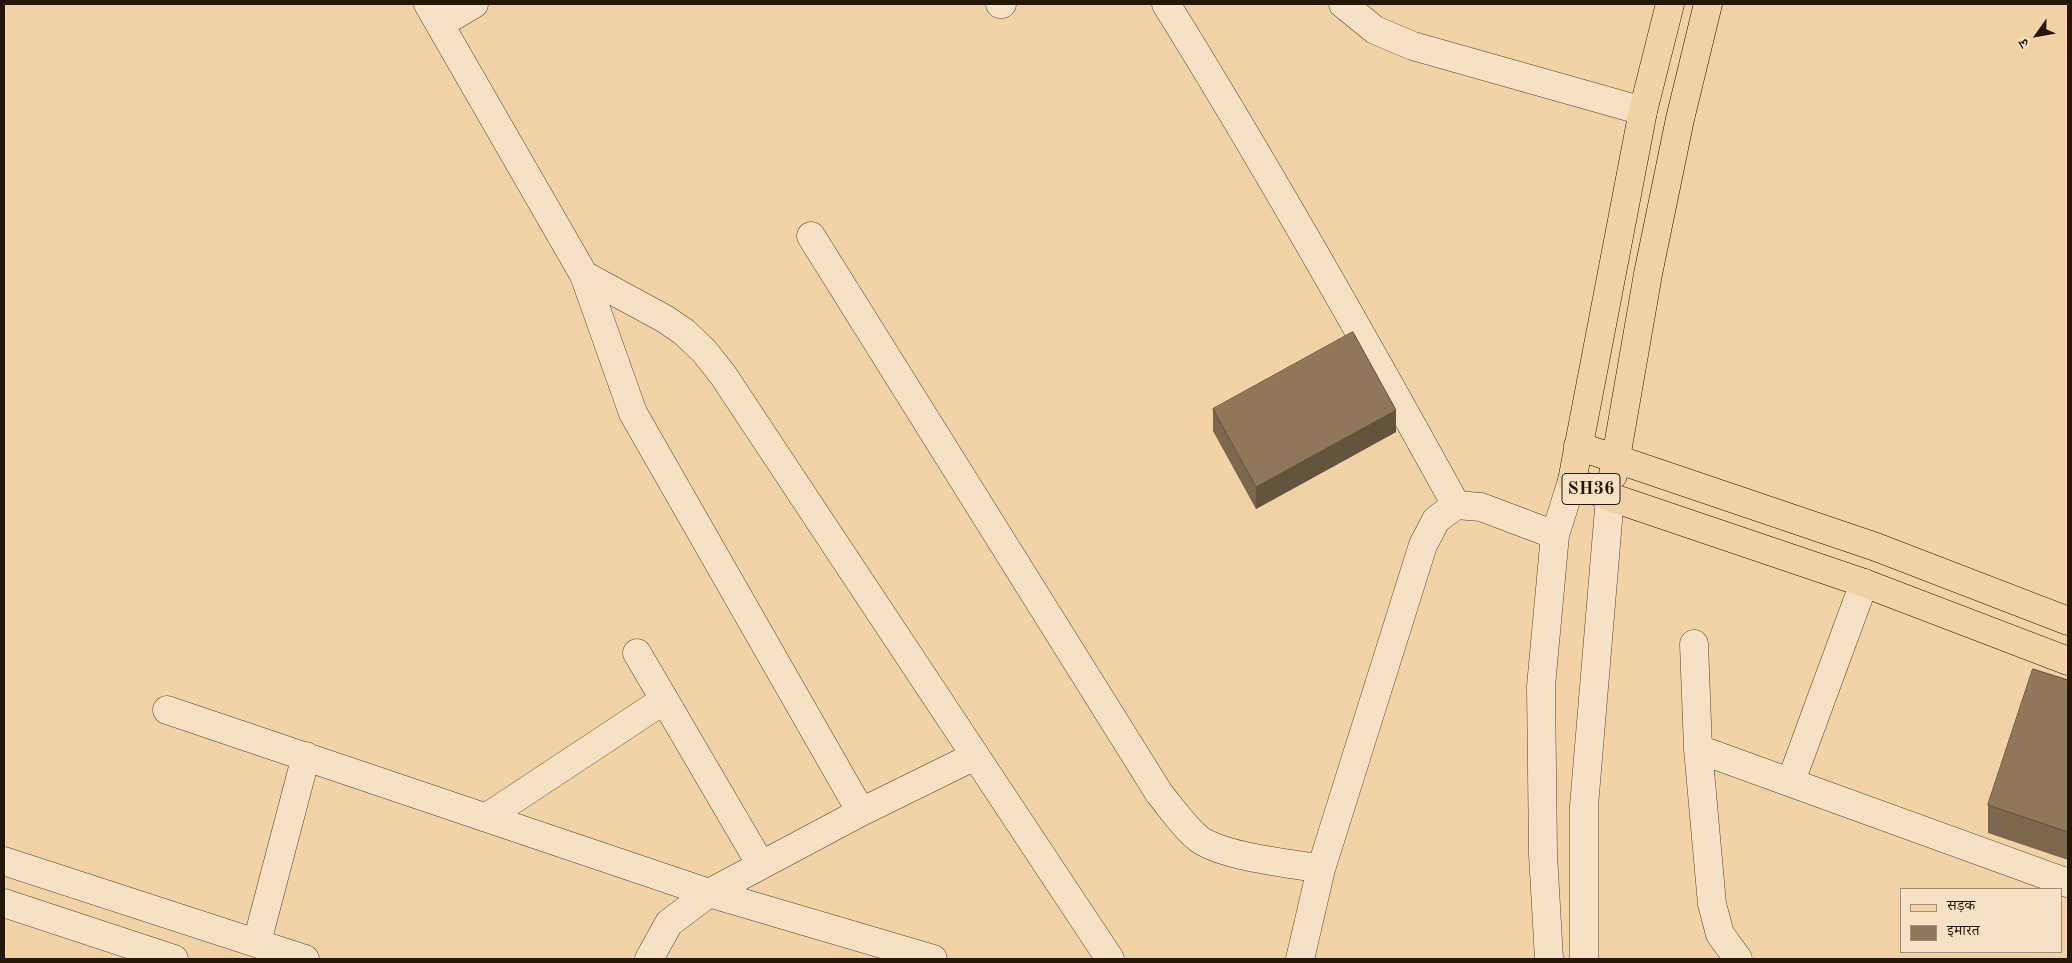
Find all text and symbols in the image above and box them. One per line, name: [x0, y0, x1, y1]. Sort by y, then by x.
north arrow: [2012, 10, 2062, 60]
text: उ: [2016, 36, 2032, 50]
road number: SH36: [1562, 474, 1620, 504]
legend: [1900, 888, 2062, 953]
text: सड़क: [1947, 899, 1975, 914]
text: इमारत: [1947, 924, 1980, 939]

